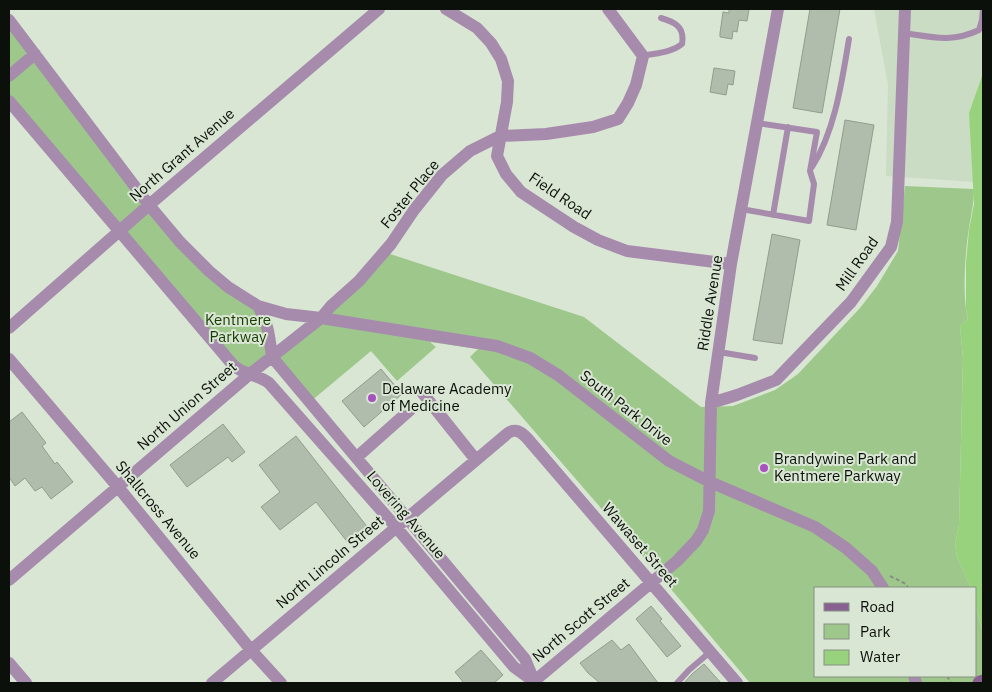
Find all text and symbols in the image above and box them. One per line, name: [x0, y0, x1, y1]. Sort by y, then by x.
street label: North Grant Avenue: [125, 104, 238, 205]
street label: Foster Place: [376, 155, 443, 232]
street label: Field Road: [525, 168, 595, 223]
street label: Mill Road: [831, 233, 882, 295]
street label: Riddle Avenue: [693, 254, 726, 352]
park label: Kentmere Parkway: [205, 310, 271, 346]
street label: North Union Street: [133, 357, 240, 454]
street label: South Park Drive: [576, 366, 676, 449]
place label: Delaware Academy of Medicine: [382, 379, 512, 415]
marker: Delaware Academy of Medicine: [366, 392, 378, 404]
place label: Brandywine Park and Kentmere Parkway: [774, 449, 917, 485]
street label: Shallcross Avenue: [112, 457, 205, 563]
marker: Brandywine Park and Kentmere Parkway: [758, 462, 770, 474]
street label: Lovering Avenue: [363, 467, 450, 563]
street label: Wawaset Street: [598, 498, 682, 591]
street label: North Lincoln Street: [272, 511, 387, 612]
street label: North Scott Street: [528, 573, 633, 666]
legend: [814, 587, 977, 677]
text: Road: [860, 597, 895, 616]
text: Park: [860, 622, 890, 641]
text: Water: [860, 647, 901, 666]

